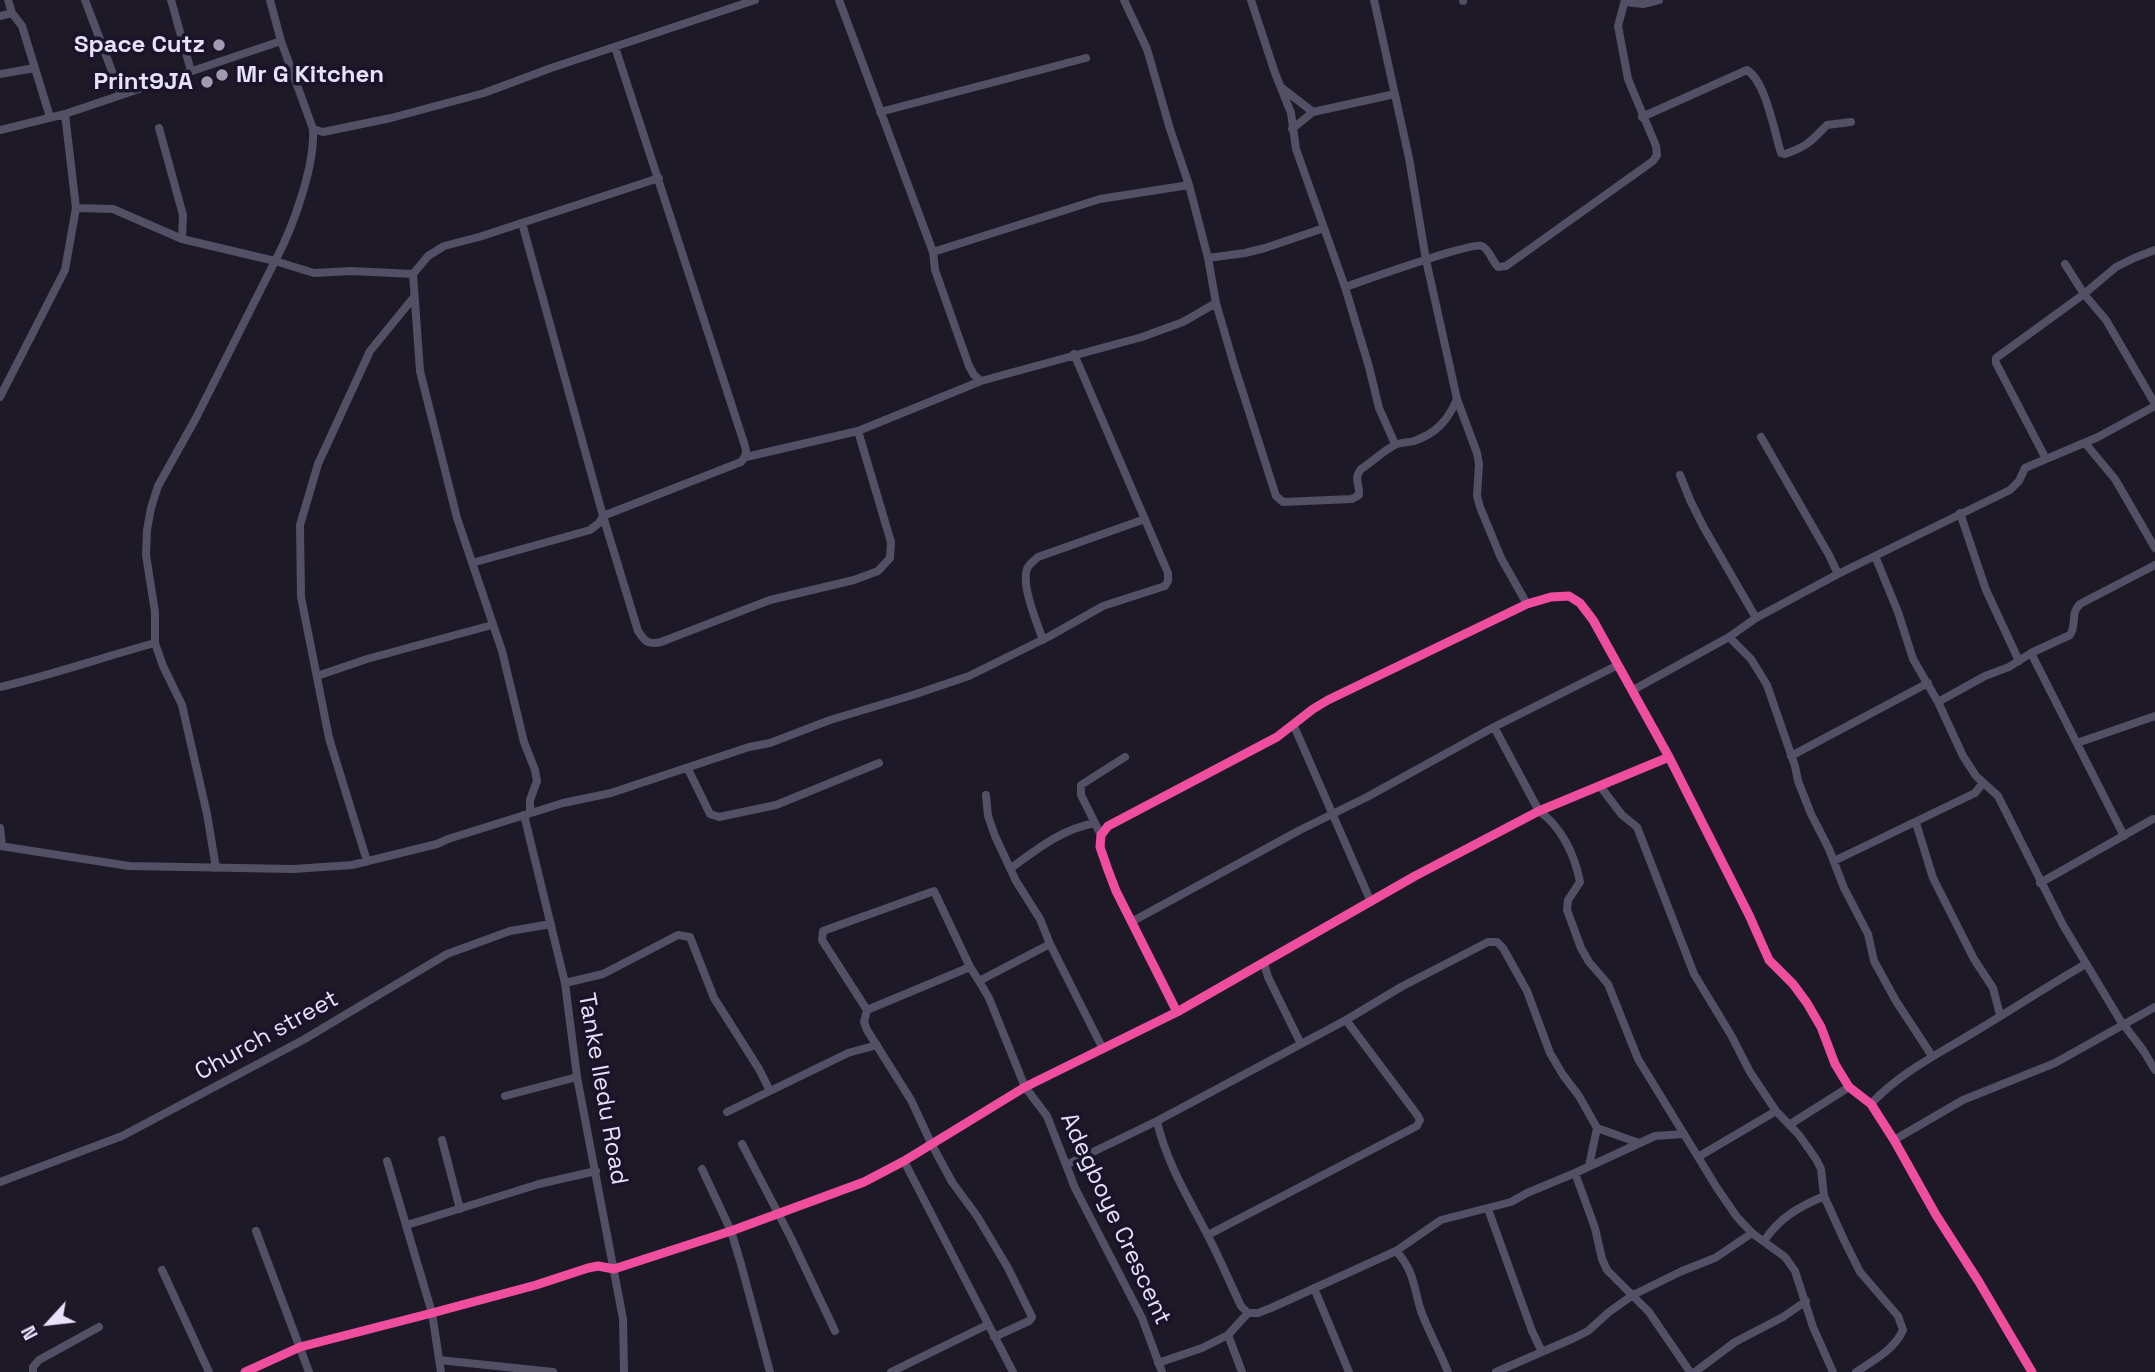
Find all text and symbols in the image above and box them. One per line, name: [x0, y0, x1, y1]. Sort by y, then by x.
place label: Space Cutz: [74, 31, 205, 59]
marker: Space Cutz: [211, 37, 227, 53]
place label: Mr G Kitchen: [236, 61, 384, 89]
marker: Mr G Kitchen: [214, 67, 230, 83]
place label: Print9JA: [93, 68, 193, 96]
marker: Print9JA: [199, 74, 215, 90]
street label: Church street: [190, 985, 344, 1087]
street label: Tanke Iledu Road: [571, 991, 633, 1187]
street label: Adegboye Crescent: [1053, 1109, 1177, 1329]
north arrow: [14, 1288, 84, 1358]
text: N: [16, 1321, 44, 1344]

